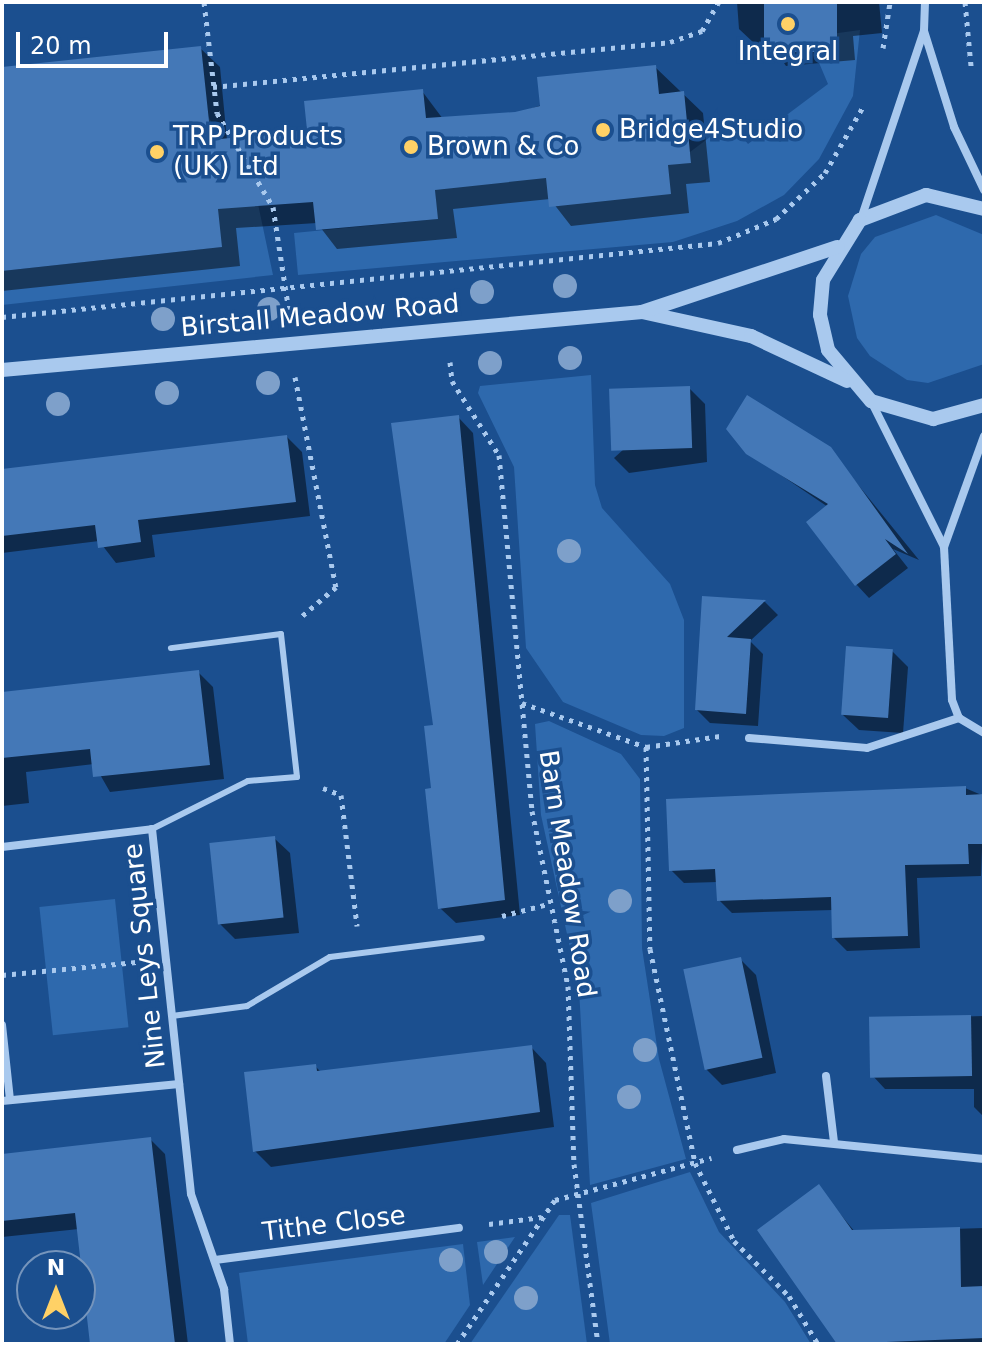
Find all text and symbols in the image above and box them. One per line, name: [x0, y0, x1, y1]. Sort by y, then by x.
marker: Integral: [779, 15, 797, 33]
scale bar: [20, 16, 172, 66]
text: 20 m: [30, 32, 92, 60]
place label: Integral: [738, 36, 838, 68]
place label: Bridge4Studio: [619, 114, 803, 146]
place label: TRP Products (UK) Ltd: [173, 121, 343, 182]
marker: Bridge4Studio: [594, 121, 612, 139]
place label: Brown & Co: [427, 131, 579, 163]
marker: Brown & Co: [402, 138, 420, 156]
marker: TRP Products (UK) Ltd: [148, 143, 166, 161]
street label: Birstall Meadow Road: [179, 288, 461, 344]
street label: Barn Meadow Road: [532, 748, 602, 1000]
street label: Nine Leys Square: [118, 842, 172, 1070]
street label: Tithe Close: [261, 1200, 407, 1248]
north arrow: [16, 1250, 96, 1330]
text: N: [47, 1255, 65, 1280]

